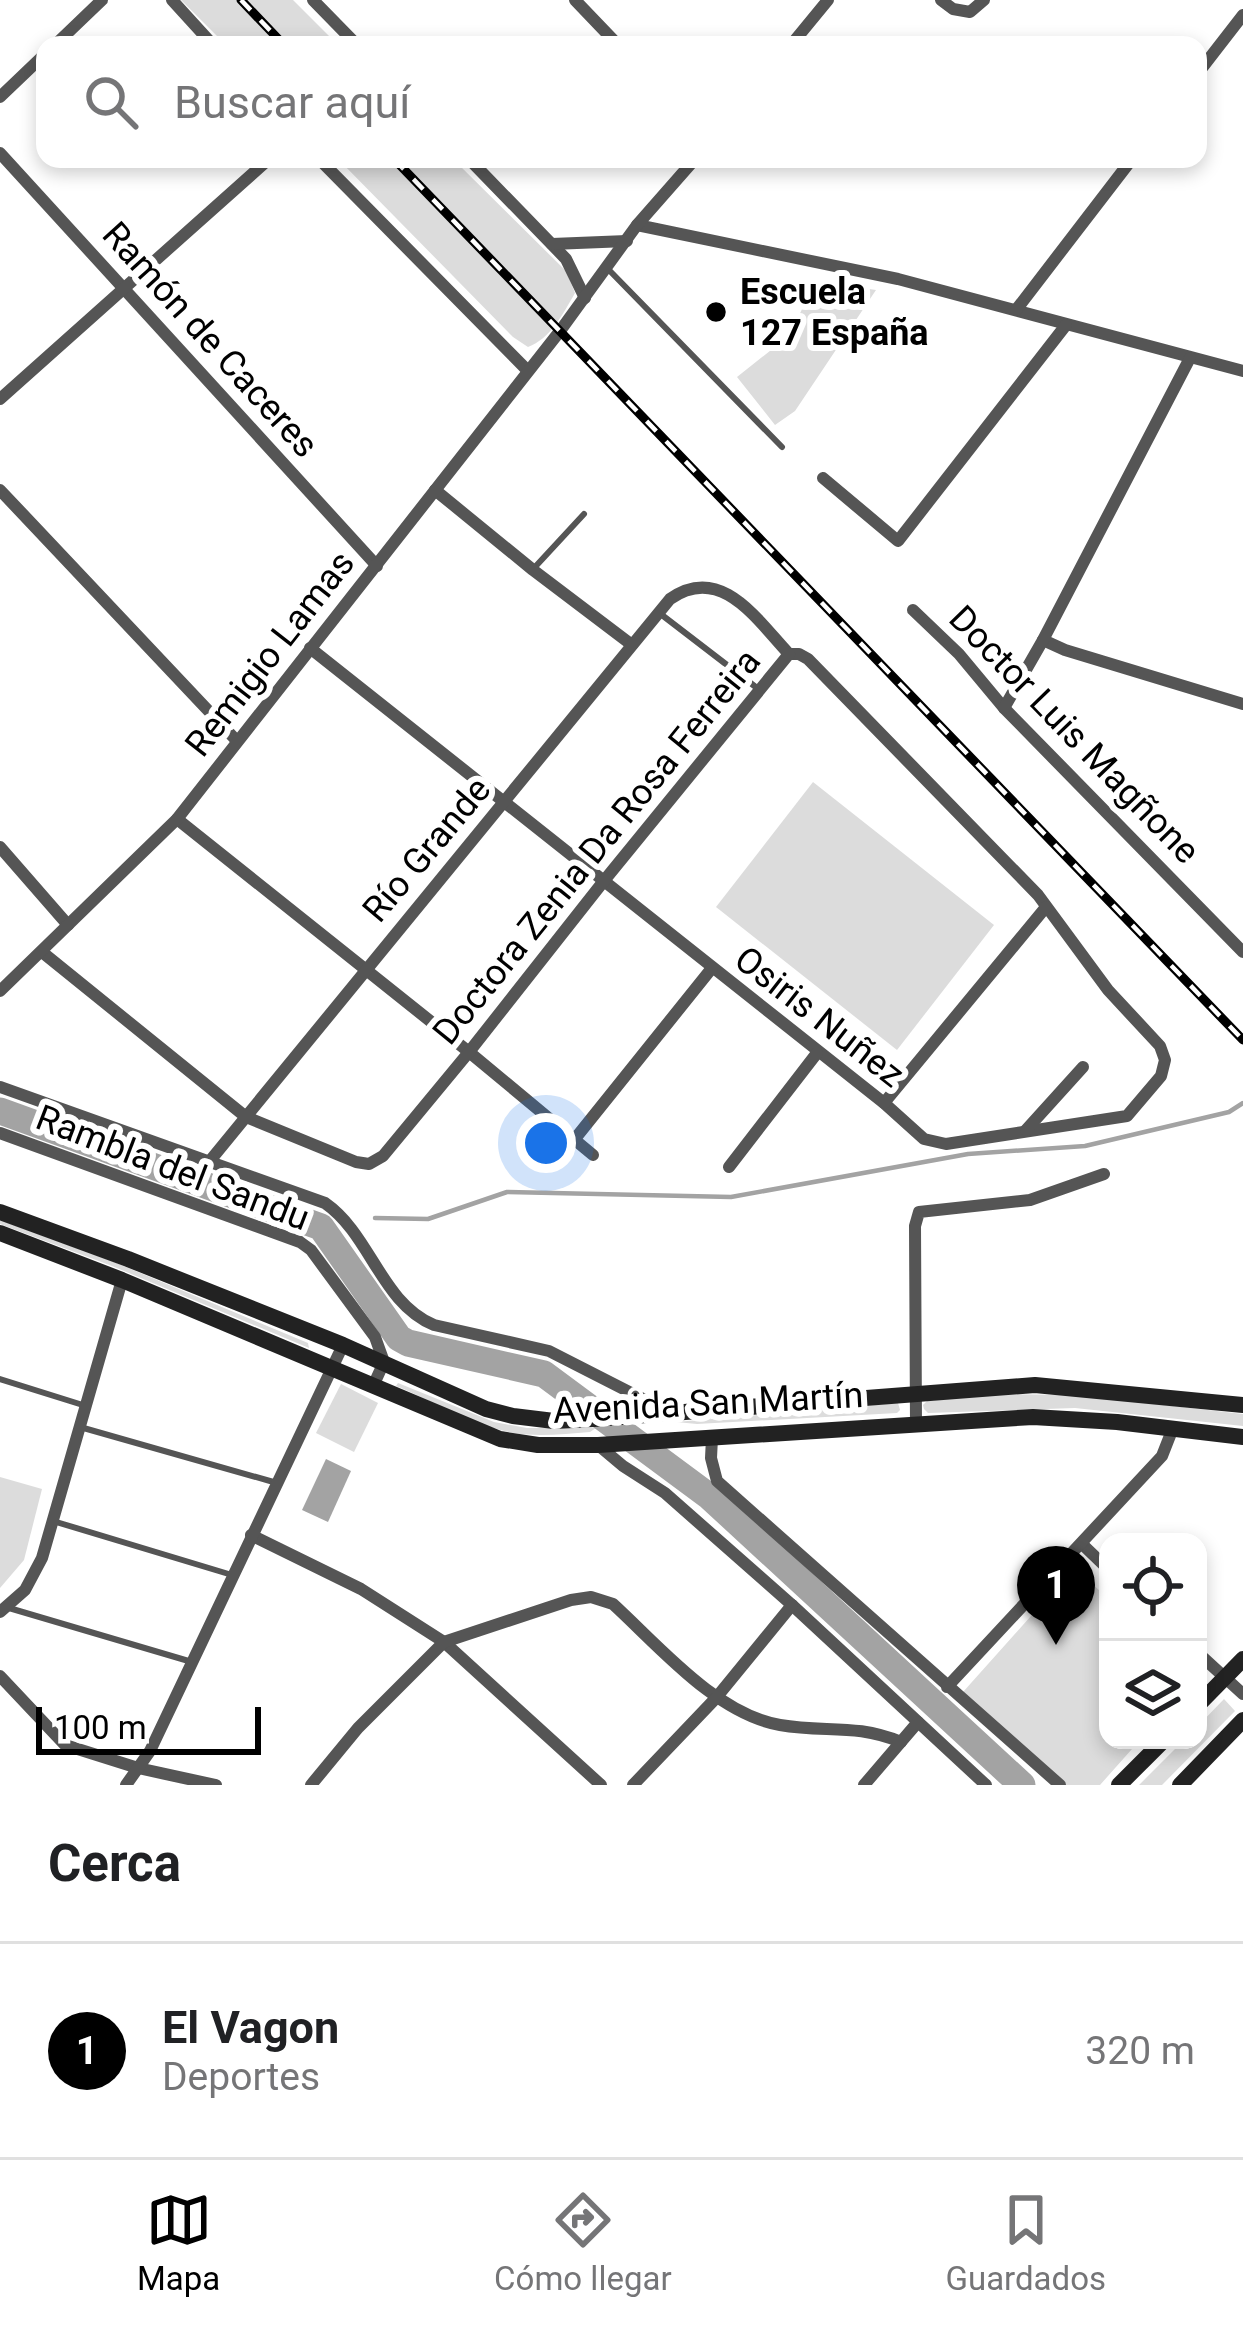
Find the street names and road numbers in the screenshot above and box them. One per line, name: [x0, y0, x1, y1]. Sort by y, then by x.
street label: Ramón de Caceres: [94, 214, 327, 466]
street label: Remigio Lamas: [177, 543, 363, 765]
street label: Doctor Luis Magñone: [941, 597, 1208, 872]
street label: Doctora Zenia Da Rosa Ferreira: [424, 641, 769, 1053]
street label: Río Grande: [354, 769, 499, 930]
street label: Osiris Nuñez: [727, 938, 912, 1096]
street label: Rambla del Sandu: [30, 1097, 315, 1239]
street label: Avenida San Martín: [552, 1374, 864, 1432]

